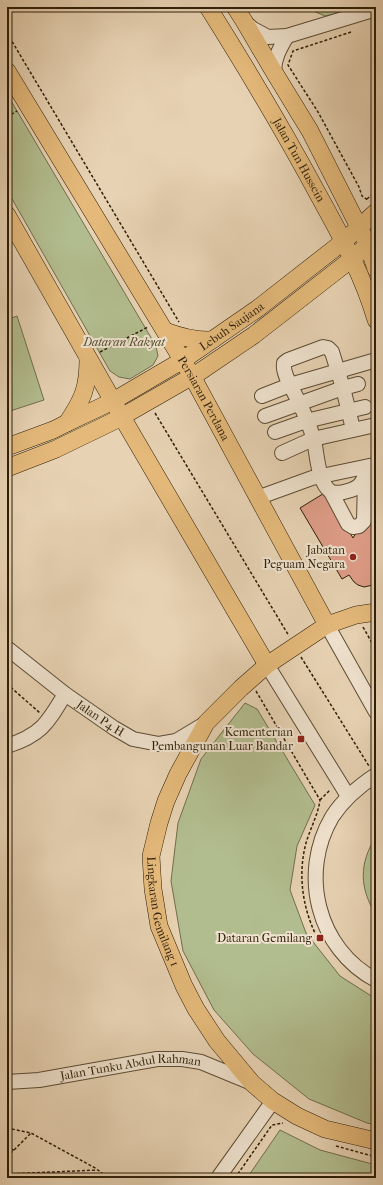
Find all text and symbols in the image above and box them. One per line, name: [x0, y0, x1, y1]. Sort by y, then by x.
street label: Jalan Tun Hussein: [269, 115, 328, 204]
street label: Lebuh Saujana: [197, 299, 267, 354]
park label: Dataran Rakyat: [82, 335, 166, 349]
street label: Persiaran Perdana: [175, 354, 233, 443]
place label: Jabatan Peguam Negara: [263, 543, 345, 571]
marker: Jabatan Peguam Negara: [348, 552, 358, 562]
street label: Jalan P4 H: [73, 697, 127, 740]
place label: Kementerian Pembangunan Luar Bandar: [151, 725, 294, 753]
marker: Kementerian Pembangunan Luar Bandar: [296, 734, 306, 744]
street label: Lingkaran Gemilang 1: [144, 856, 182, 968]
place label: Dataran Gemilang: [217, 931, 313, 945]
marker: Dataran Gemilang: [315, 933, 325, 943]
street label: Jalan Tunku Abdul Rahman: [58, 1052, 202, 1083]

